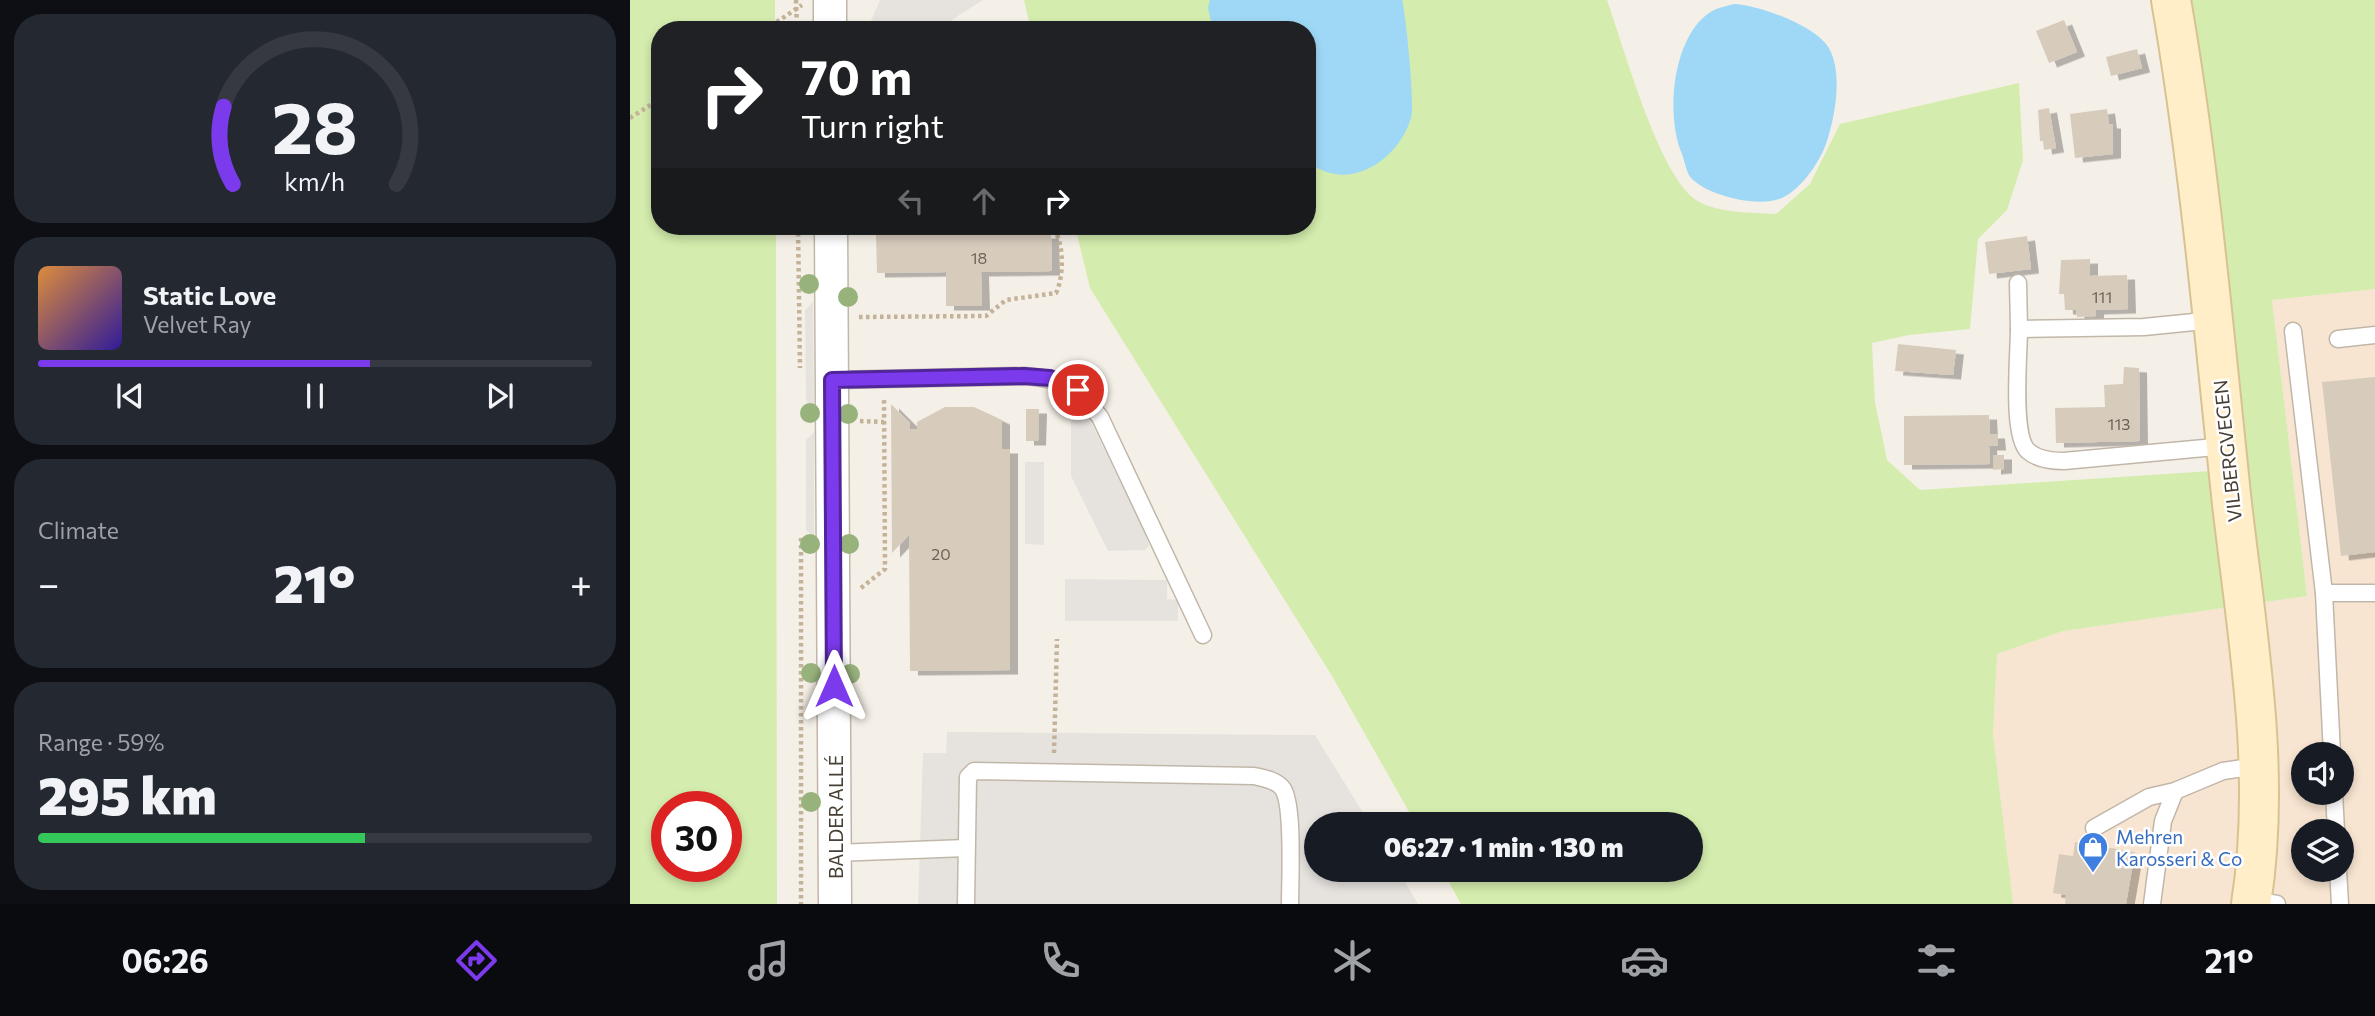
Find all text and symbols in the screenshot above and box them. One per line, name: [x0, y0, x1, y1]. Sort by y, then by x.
text: 70 m: [801, 45, 912, 105]
icon: right: [686, 49, 777, 140]
text: 28: [272, 81, 358, 170]
text: Turn right: [801, 105, 944, 145]
text: km/h: [285, 166, 345, 196]
icon: left: [892, 182, 930, 220]
icon: ahead: [965, 182, 1003, 220]
icon: right: [1038, 182, 1076, 220]
house number: 18: [971, 248, 987, 267]
text: Static Love: [143, 279, 276, 310]
house number: 111: [2092, 287, 2112, 306]
text: Velvet Ray: [143, 310, 251, 338]
pin: [1048, 360, 1108, 420]
icon: arrive: [1059, 371, 1097, 409]
icon: previous: [111, 377, 149, 415]
icon: pause: [296, 377, 334, 415]
icon: next: [481, 377, 519, 415]
street label: VILBERGVEGEN: [2208, 379, 2246, 523]
house number: 113: [2108, 414, 2130, 433]
text: Climate: [38, 516, 119, 544]
house number: 20: [931, 544, 951, 563]
text: 21°: [274, 550, 355, 614]
text: −: [38, 559, 60, 606]
text: +: [570, 559, 592, 606]
position arrow: [797, 649, 871, 723]
text: Range · 59%: [38, 728, 165, 756]
map controls: [2291, 742, 2354, 882]
button: sound: [2291, 742, 2354, 805]
street label: BALDER ALLÉ: [824, 755, 847, 879]
text: 295 km: [38, 762, 217, 826]
speed limit sign: 30: [651, 791, 742, 882]
button: layers: [2291, 819, 2354, 882]
place label: Mehren Karosseri & Co: [2116, 825, 2242, 870]
shop icon: Mehren Karosseri & Co: [2076, 830, 2110, 874]
text: 06:27 · 1 min · 130 m: [1384, 831, 1623, 862]
icon: directions: [452, 936, 501, 985]
icon: music: [744, 936, 793, 985]
icon: phone: [1036, 936, 1085, 985]
icon: climate: [1328, 936, 1377, 985]
icon: car: [1620, 936, 1669, 985]
icon: filters: [1912, 936, 1961, 985]
text: 06:26: [122, 940, 209, 980]
text: 21°: [2204, 940, 2253, 980]

